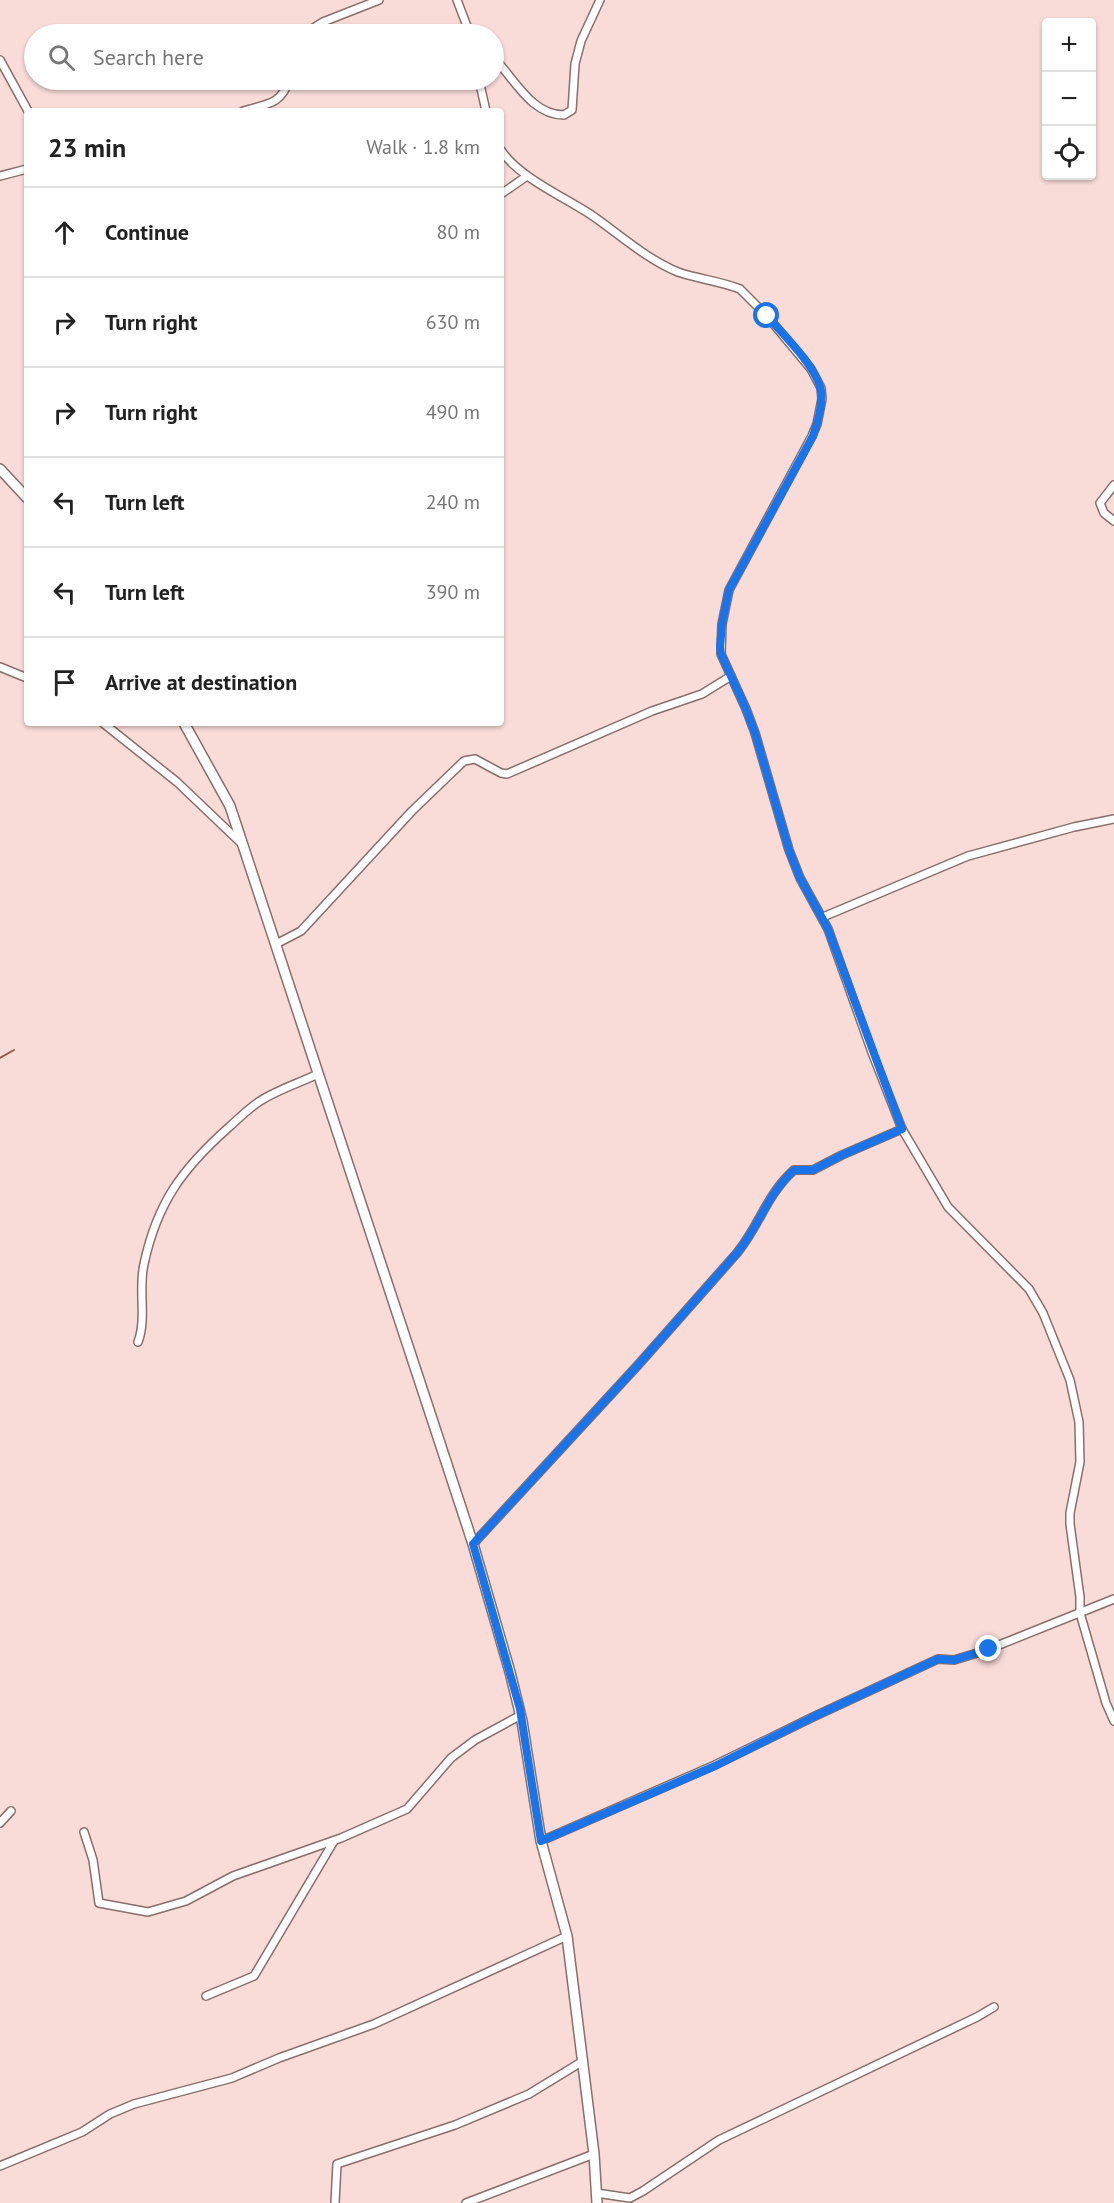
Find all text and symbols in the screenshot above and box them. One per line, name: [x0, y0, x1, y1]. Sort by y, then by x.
map controls: [1042, 18, 1096, 180]
button: +: [1042, 18, 1096, 72]
search box: [24, 24, 504, 90]
icon: search: [45, 41, 78, 74]
text: Search here: [93, 43, 204, 71]
button: −: [1042, 72, 1096, 126]
button: locate: [1042, 126, 1096, 180]
text: 23 min: [48, 131, 126, 164]
text: Walk · 1.8 km: [366, 134, 480, 160]
icon: ahead: [48, 216, 81, 249]
text: Continue: [105, 218, 189, 246]
text: 80 m: [437, 219, 480, 245]
route start: [753, 302, 779, 328]
icon: right: [48, 306, 81, 339]
text: Turn right: [105, 308, 197, 336]
text: 630 m: [426, 309, 480, 335]
icon: right: [48, 396, 81, 429]
text: Turn right: [105, 398, 197, 426]
text: 490 m: [426, 399, 480, 425]
icon: left: [48, 486, 81, 519]
text: Turn left: [105, 488, 185, 516]
text: 240 m: [426, 489, 480, 515]
icon: left: [48, 576, 81, 609]
text: Turn left: [105, 578, 185, 606]
text: 390 m: [426, 579, 480, 605]
icon: arrive: [48, 666, 81, 699]
text: Arrive at destination: [105, 668, 297, 696]
route end: [975, 1635, 1001, 1661]

